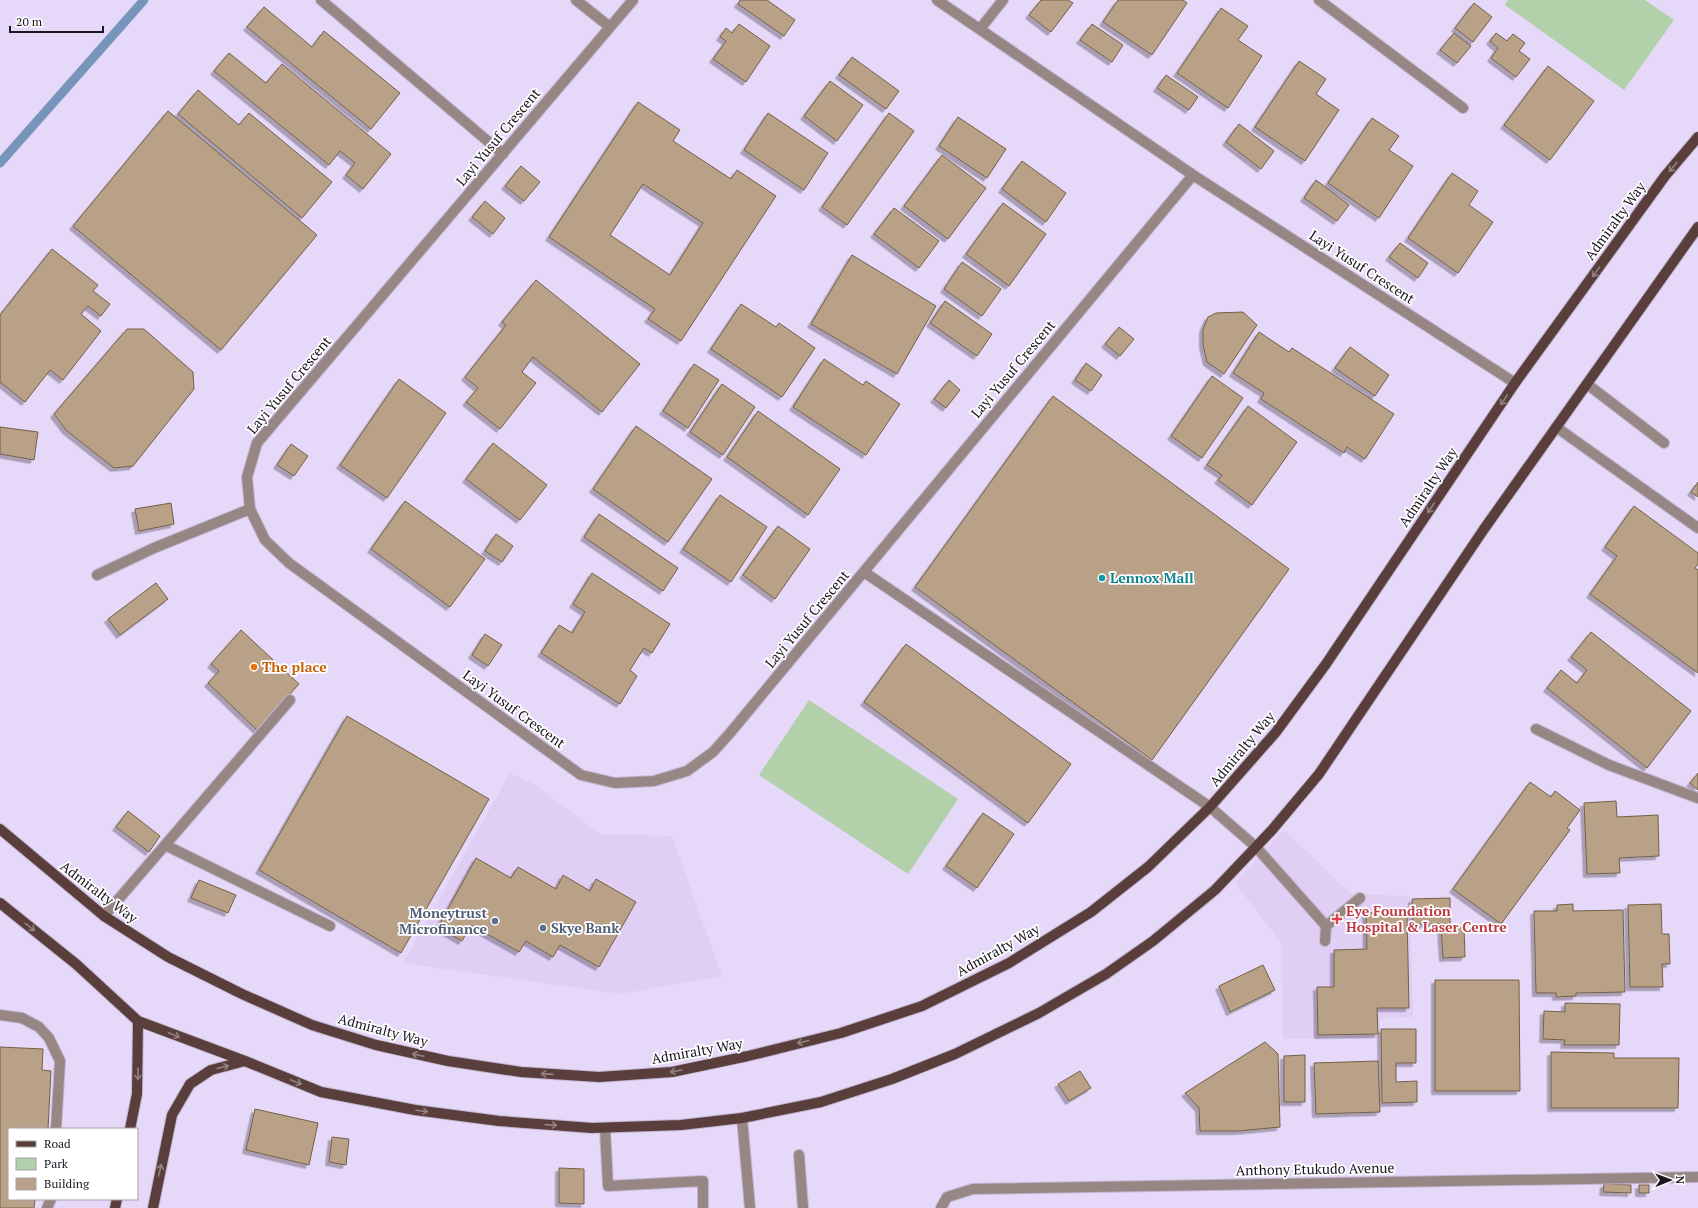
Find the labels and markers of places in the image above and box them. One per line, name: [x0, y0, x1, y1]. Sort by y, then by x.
place label: Lennox Mall: [1110, 568, 1194, 587]
marker: Lennox Mall: [1097, 573, 1107, 583]
place label: The place: [262, 657, 327, 676]
marker: The place: [249, 662, 259, 672]
place label: Eye Foundation Hospital & Laser Centre: [1346, 901, 1507, 936]
place label: Moneytrust Microfinance: [399, 903, 487, 938]
marker: Eye Foundation Hospital & Laser Centre: [1331, 913, 1343, 925]
marker: Moneytrust Microfinance: [490, 916, 500, 926]
place label: Skye Bank: [551, 918, 620, 937]
marker: Skye Bank: [538, 923, 548, 933]

